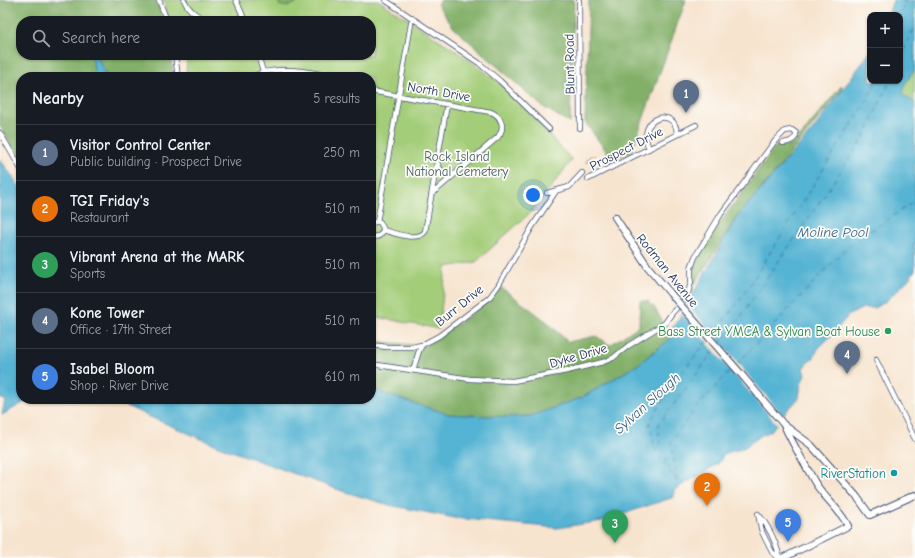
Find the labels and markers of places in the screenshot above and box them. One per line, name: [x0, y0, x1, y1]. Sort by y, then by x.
pin: 1: [673, 80, 699, 113]
place label: Bass Street YMCA & Sylvan Boat House: [658, 324, 880, 339]
marker: Bass Street YMCA & Sylvan Boat House: [883, 326, 893, 336]
pin: 4: [834, 341, 860, 374]
place label: RiverStation: [820, 466, 886, 481]
marker: RiverStation: [889, 468, 899, 478]
pin: 2: [694, 473, 720, 506]
pin: 5: [775, 509, 801, 542]
pin: 3: [602, 510, 628, 543]

